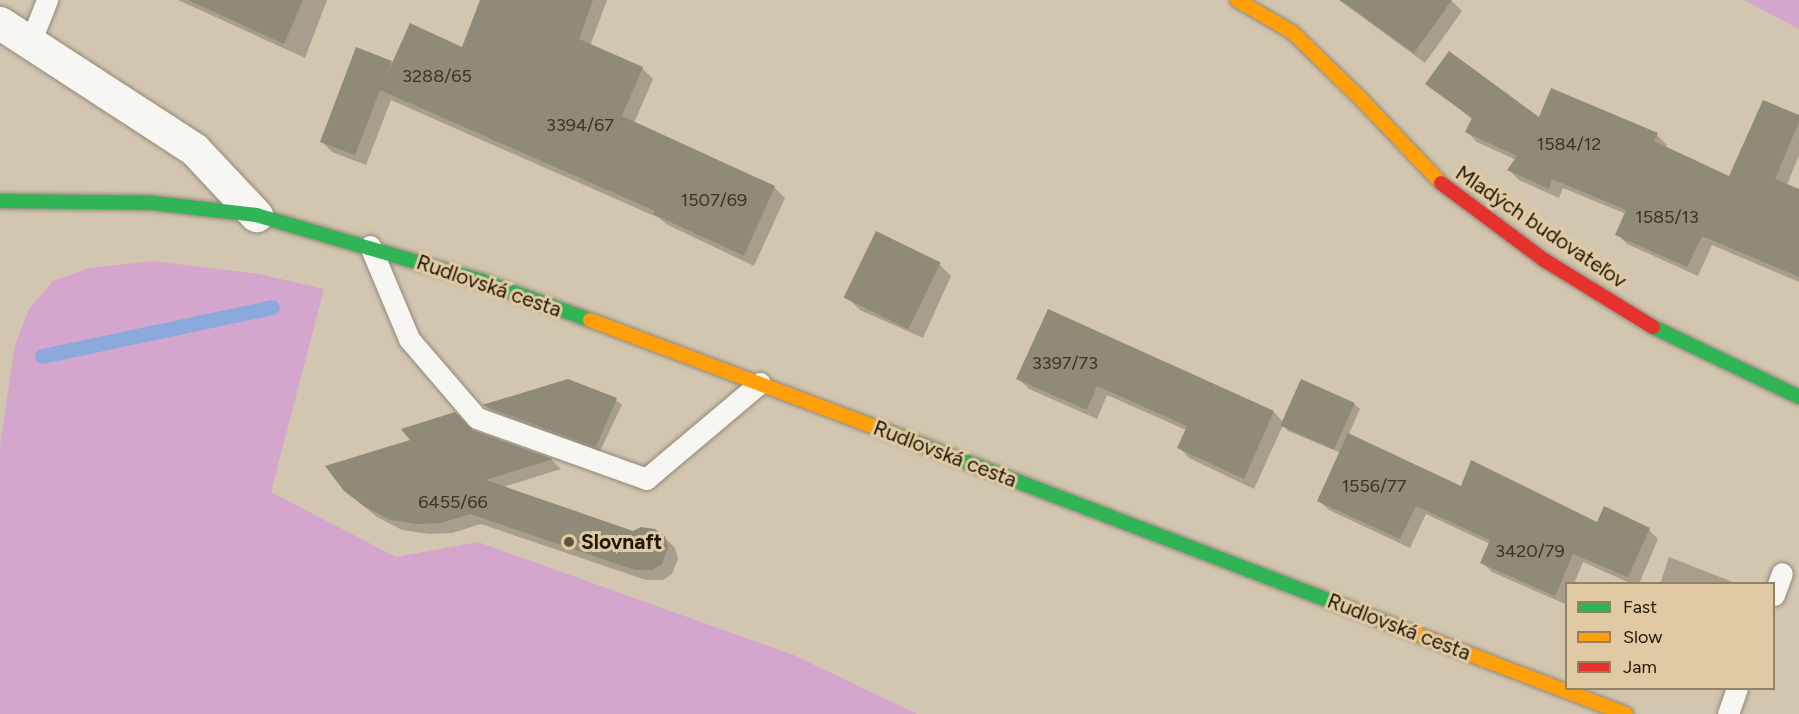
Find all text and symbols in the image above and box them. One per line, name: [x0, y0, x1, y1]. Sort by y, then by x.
house number: 3288/65: [402, 65, 472, 87]
house number: 3394/67: [546, 114, 614, 136]
house number: 1584/12: [1537, 133, 1601, 155]
street label: Mladých budovateľov: [1451, 160, 1631, 294]
house number: 1507/69: [681, 189, 747, 211]
house number: 1585/13: [1635, 206, 1699, 228]
street label: Rudlovská cesta: [413, 249, 565, 323]
house number: 3397/73: [1032, 352, 1098, 374]
street label: Rudlovská cesta: [870, 415, 1020, 493]
house number: 1556/77: [1342, 475, 1406, 497]
house number: 6455/66: [418, 491, 488, 513]
place label: Slovnaft: [581, 529, 662, 555]
marker: Slovnaft: [562, 535, 576, 549]
house number: 3420/79: [1495, 540, 1565, 562]
legend: [1565, 582, 1775, 690]
street label: Rudlovská cesta: [1324, 588, 1474, 666]
text: Fast: [1623, 596, 1657, 618]
text: Slow: [1623, 626, 1662, 648]
text: Jam: [1623, 656, 1657, 678]

